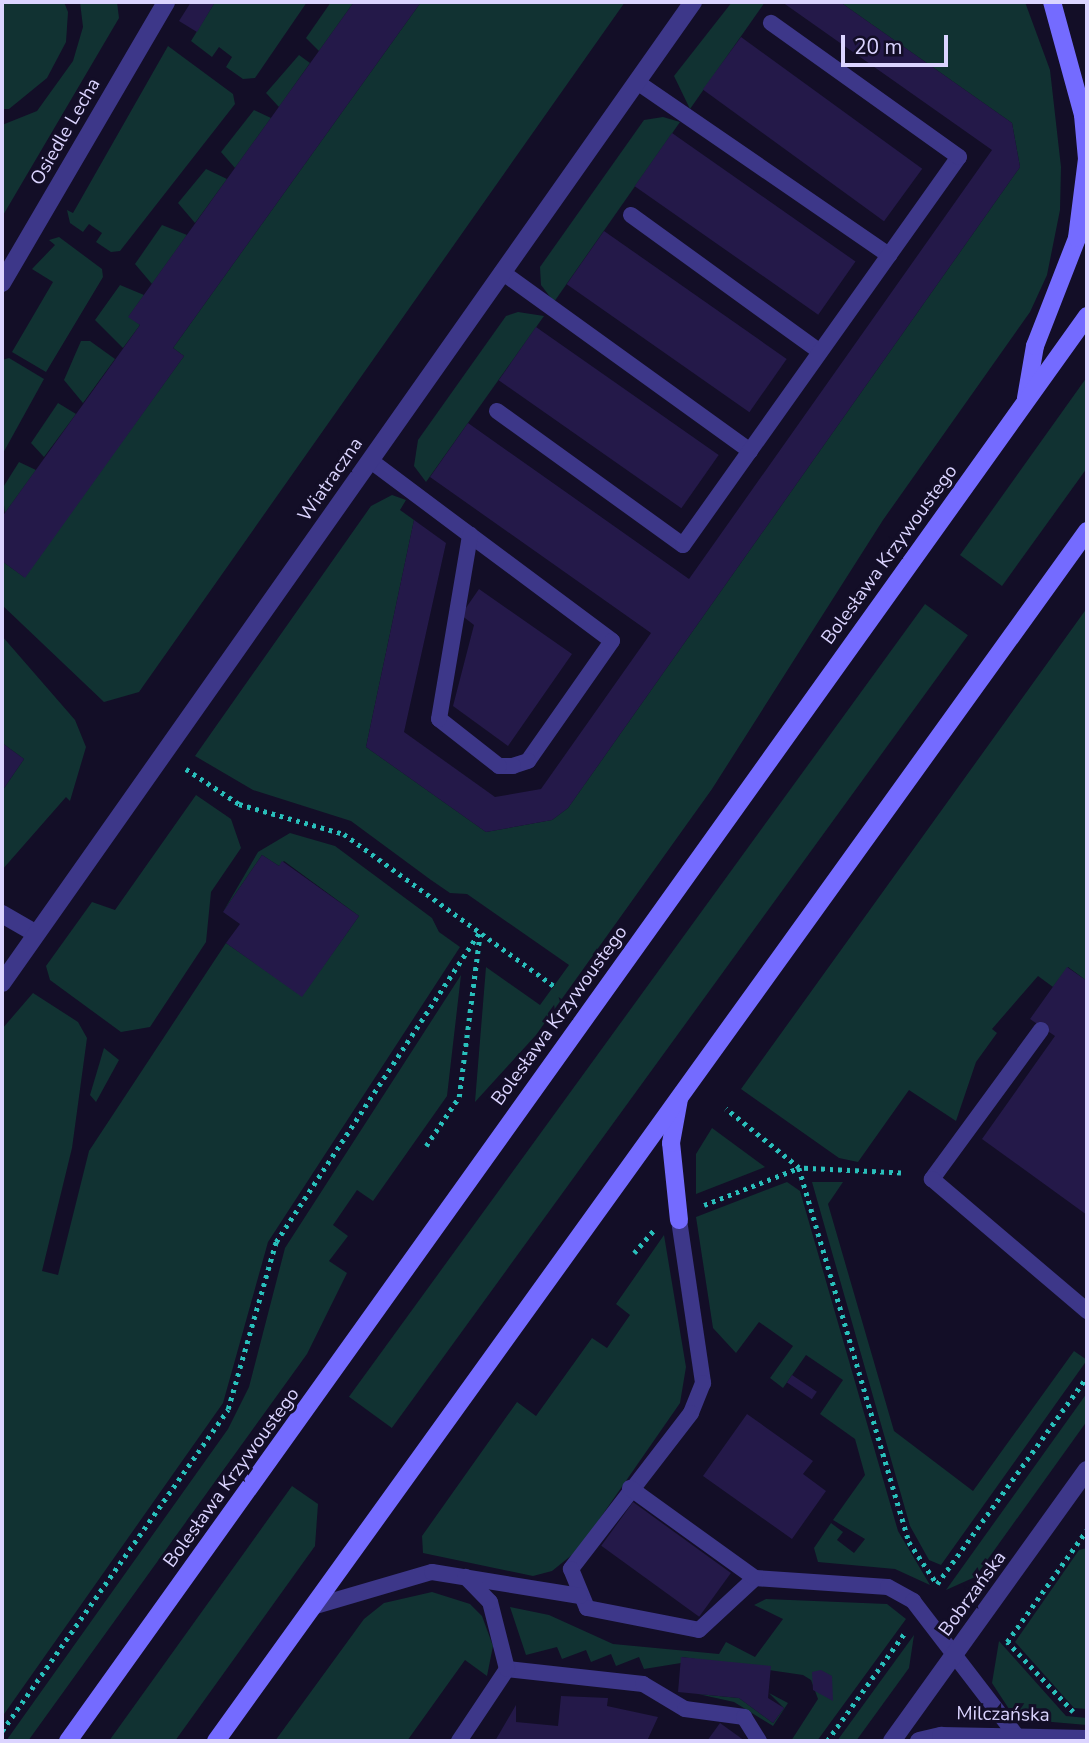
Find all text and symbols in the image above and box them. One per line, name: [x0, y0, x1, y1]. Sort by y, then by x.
scale bar: [844, 21, 951, 65]
text: 20 m: [854, 33, 903, 61]
street label: Osiedle Lecha: [26, 74, 106, 190]
street label: Wiatraczna: [294, 434, 368, 526]
street label: Bolesława Krzywoustego: [817, 461, 963, 649]
street label: Bolesława Krzywoustego: [487, 922, 633, 1110]
street label: Bolesława Krzywoustego: [159, 1384, 305, 1572]
street label: Bobrzańska: [935, 1547, 1011, 1641]
street label: Milczańska: [956, 1703, 1050, 1727]

